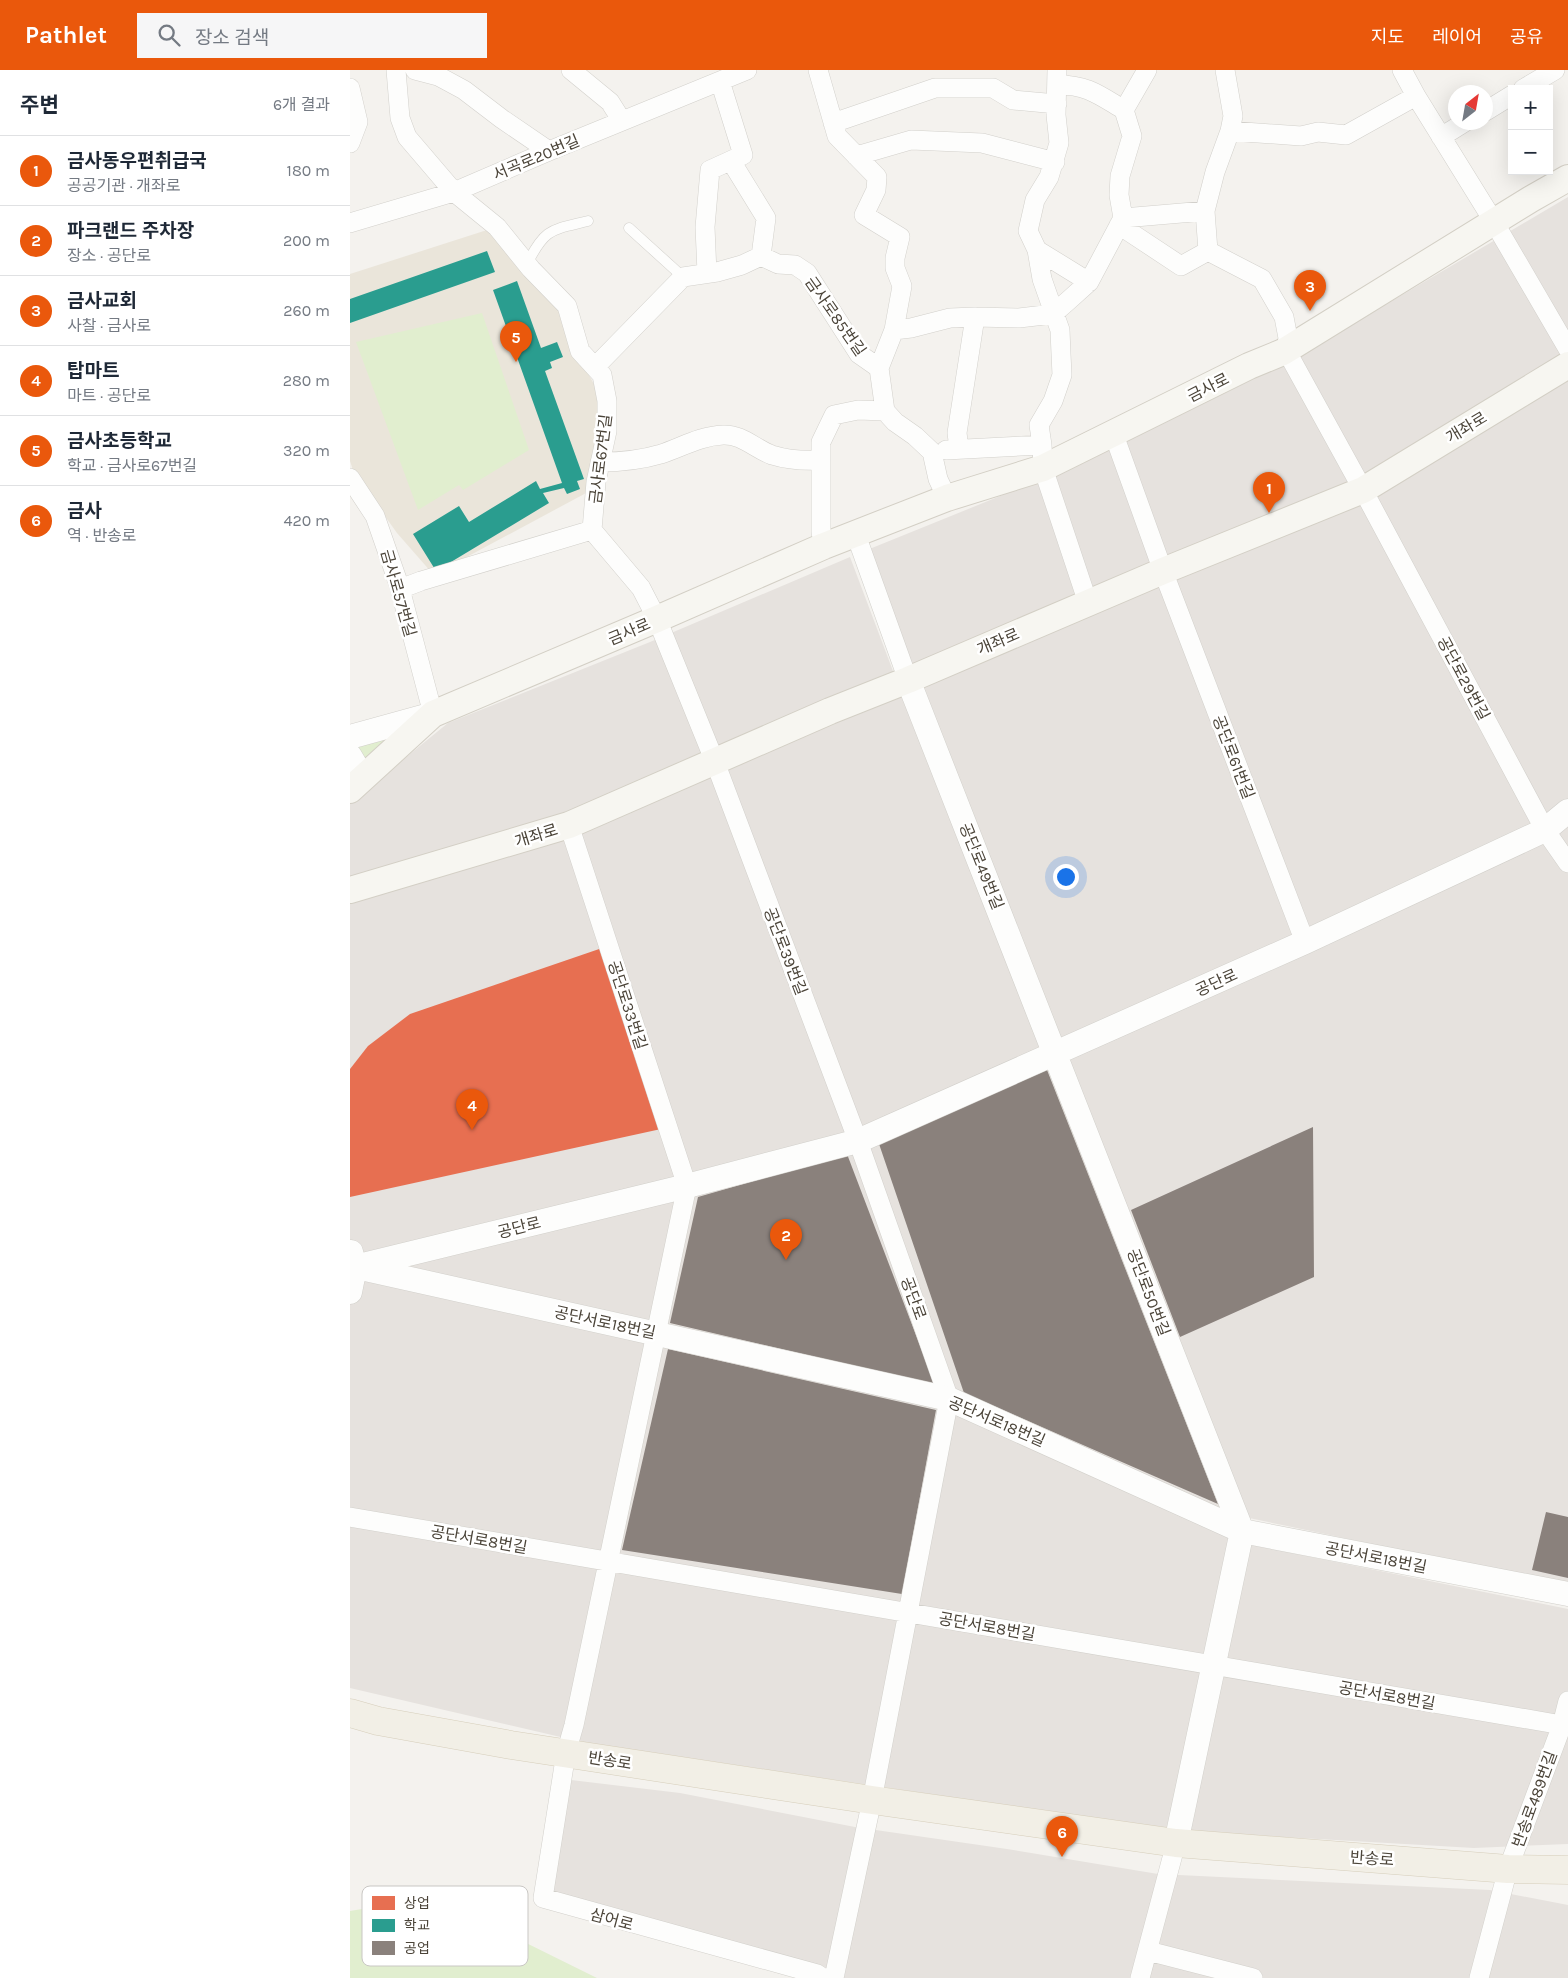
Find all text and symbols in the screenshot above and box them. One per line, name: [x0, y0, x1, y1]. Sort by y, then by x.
search box: [137, 13, 487, 58]
text: Pathlet: [25, 21, 107, 49]
icon: search: [155, 21, 183, 49]
text: 지도: [1371, 26, 1404, 48]
text: 레이어: [1432, 26, 1482, 48]
text: 공유: [1510, 26, 1543, 48]
text: 장소 검색: [195, 27, 269, 49]
north arrow: [1448, 85, 1493, 130]
map controls: [1508, 85, 1553, 175]
button: +: [1508, 85, 1553, 130]
text: 주변: [20, 93, 59, 117]
text: 6개 결과: [273, 95, 330, 114]
button: −: [1508, 130, 1553, 175]
street label: 서곡로20번길: [490, 131, 582, 184]
text: 금사동우편취급국: [67, 150, 207, 172]
text: 1: [33, 161, 39, 180]
text: 180 m: [287, 161, 330, 180]
text: 공공기관 · 개좌로: [67, 176, 181, 195]
text: 파크랜드 주차장: [67, 220, 194, 242]
text: 2: [31, 231, 41, 250]
text: 200 m: [283, 231, 330, 250]
text: 장소 · 공단로: [67, 246, 151, 265]
pin: 3: [1294, 270, 1326, 311]
street label: 금사로85번길: [801, 273, 870, 360]
text: 금사교회: [67, 290, 137, 312]
text: 3: [31, 301, 41, 320]
text: 260 m: [283, 301, 330, 320]
text: 사찰 · 금사로: [67, 316, 151, 335]
pin: 5: [500, 321, 532, 362]
text: 탑마트: [67, 360, 119, 382]
street label: 금사로: [1184, 369, 1232, 406]
text: 4: [31, 371, 41, 390]
text: 280 m: [283, 371, 330, 390]
text: 마트 · 공단로: [67, 386, 151, 405]
street label: 개좌로: [1442, 408, 1490, 447]
street label: 금사로67번길: [586, 413, 615, 505]
text: 금사초등학교: [67, 430, 172, 452]
text: 5: [31, 441, 41, 460]
text: 320 m: [283, 441, 330, 460]
text: 학교 · 금사로67번길: [67, 456, 197, 475]
pin: 1: [1253, 472, 1285, 513]
text: 금사: [67, 500, 102, 522]
text: 6: [31, 511, 41, 530]
text: 420 m: [284, 511, 330, 530]
text: 역 · 반송로: [67, 526, 136, 545]
street label: 금사로57번길: [377, 547, 420, 639]
street label: 금사로: [605, 614, 653, 649]
street label: 개좌로: [974, 624, 1022, 659]
street label: 공단로29번길: [1434, 633, 1494, 723]
street label: 공단로61번길: [1209, 713, 1258, 802]
street label: 개좌로: [512, 820, 560, 851]
street label: 공단로49번길: [956, 820, 1008, 912]
your location: [1053, 864, 1079, 890]
street label: 공단로39번길: [760, 905, 811, 998]
street label: 공단로33번길: [604, 958, 651, 1052]
street label: 공단로: [1192, 965, 1240, 1000]
pin: 4: [456, 1089, 488, 1130]
street label: 공단로: [495, 1213, 543, 1242]
pin: 2: [770, 1219, 802, 1260]
street label: 공단로50번길: [1123, 1246, 1174, 1339]
street label: 공단로: [897, 1274, 930, 1322]
street label: 공단서로18번길: [552, 1302, 657, 1343]
street label: 공단서로18번길: [945, 1393, 1048, 1450]
street label: 공단서로8번길: [429, 1522, 529, 1557]
street label: 공단서로18번길: [1323, 1538, 1428, 1577]
street label: 공단서로8번길: [937, 1609, 1037, 1644]
street label: 공단서로8번길: [1337, 1678, 1437, 1713]
street label: 반송로: [587, 1748, 633, 1773]
street label: 반송로489번길: [1508, 1748, 1561, 1850]
pin: 6: [1046, 1816, 1078, 1857]
street label: 반송로: [1349, 1847, 1395, 1870]
legend: [362, 1886, 528, 1966]
text: 상업: [404, 1895, 430, 1912]
street label: 삼어로: [588, 1905, 636, 1934]
text: 학교: [404, 1917, 430, 1934]
text: 공업: [404, 1940, 430, 1957]

